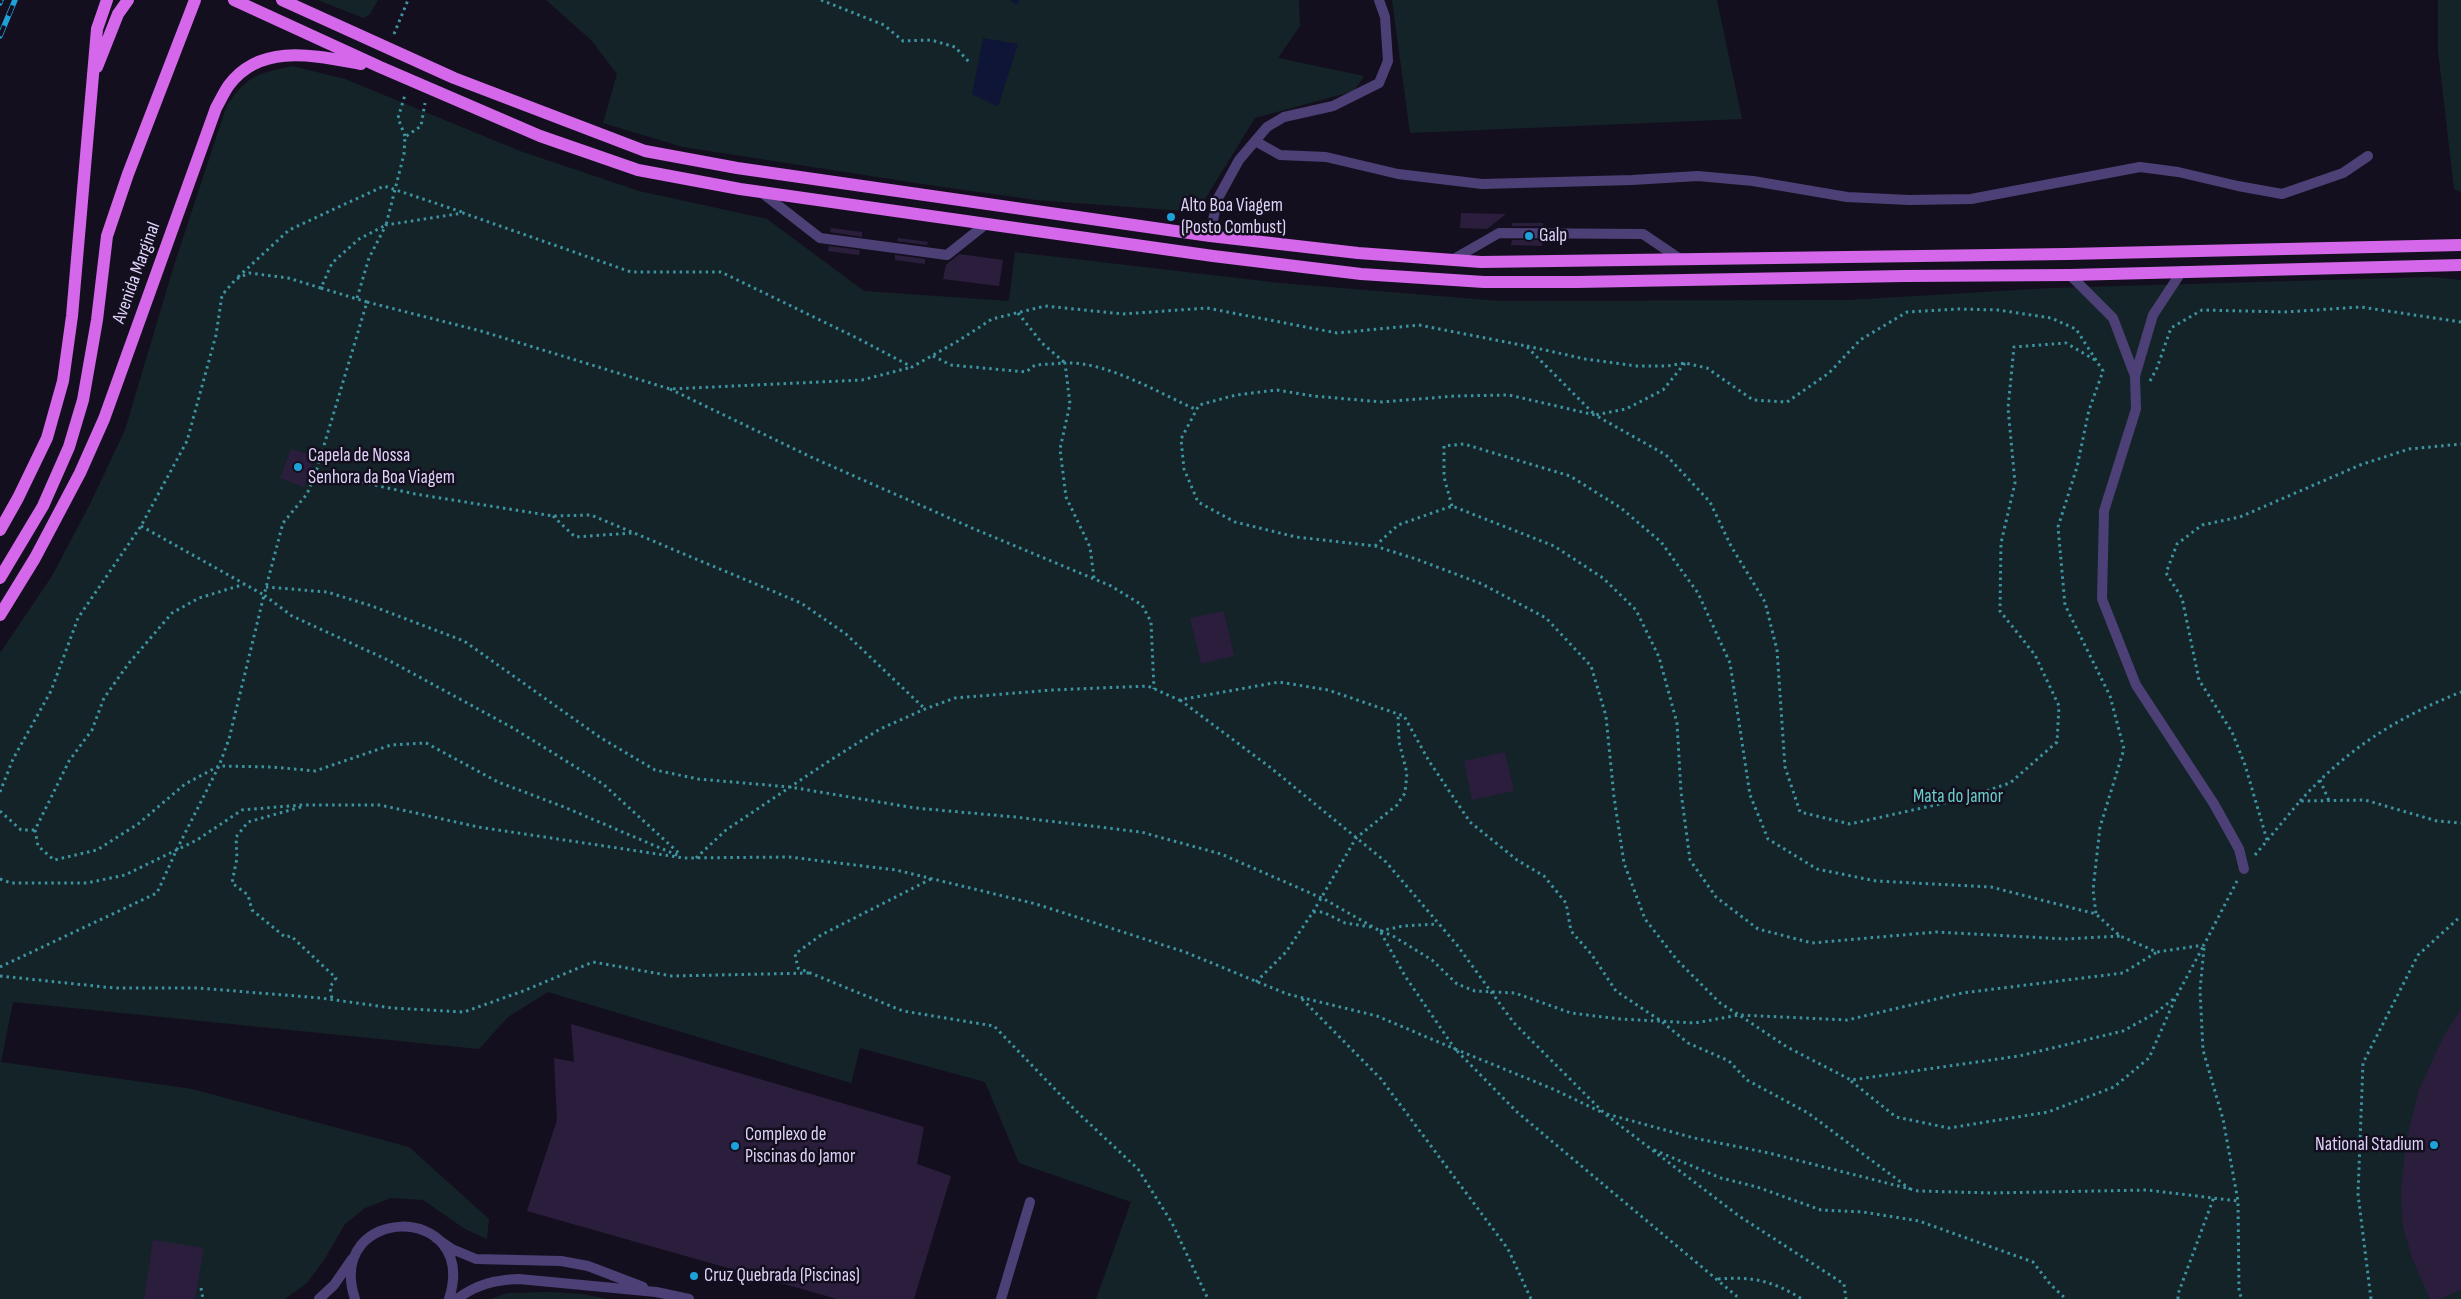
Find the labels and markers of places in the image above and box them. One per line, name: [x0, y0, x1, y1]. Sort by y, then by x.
place label: Alto Boa Viagem (Posto Combust): [1181, 195, 1286, 239]
marker: Alto Boa Viagem (Posto Combust): [1165, 211, 1177, 223]
place label: Galp: [1539, 225, 1567, 247]
marker: Galp: [1523, 230, 1535, 242]
place label: Capela de Nossa Senhora da Boa Viagem: [308, 445, 455, 489]
marker: Capela de Nossa Senhora da Boa Viagem: [292, 461, 304, 473]
place label: Complexo de Piscinas do Jamor: [745, 1124, 855, 1168]
place label: National Stadium: [2315, 1134, 2424, 1156]
marker: National Stadium: [2428, 1139, 2440, 1151]
marker: Complexo de Piscinas do Jamor: [729, 1140, 741, 1152]
place label: Cruz Quebrada (Piscinas): [704, 1265, 860, 1287]
marker: Cruz Quebrada (Piscinas): [688, 1270, 700, 1282]

